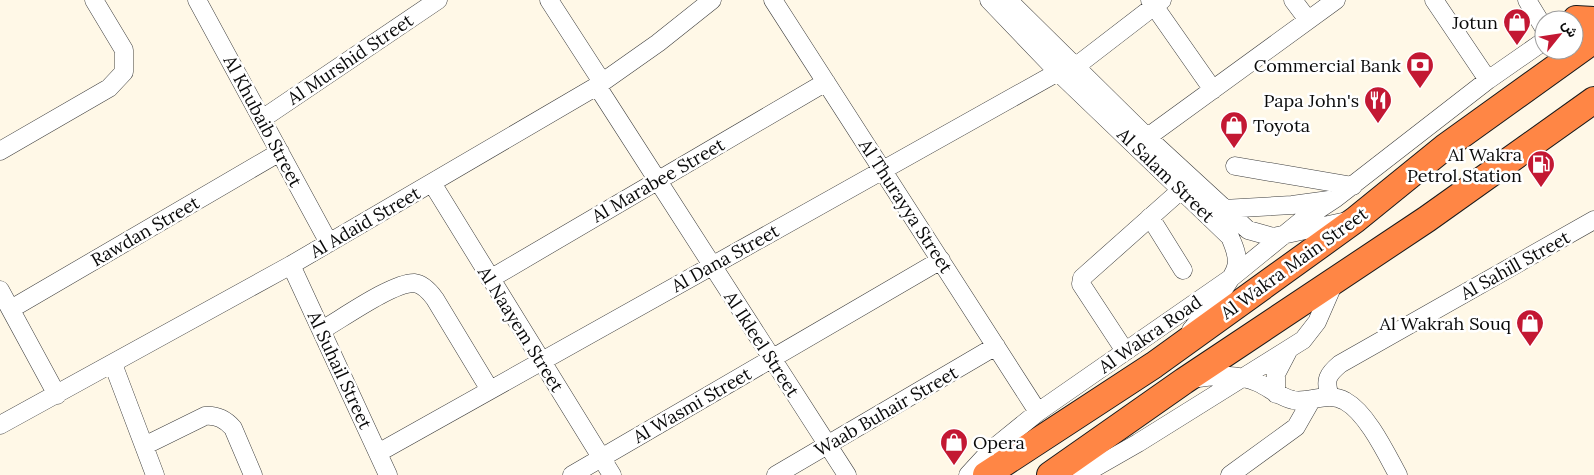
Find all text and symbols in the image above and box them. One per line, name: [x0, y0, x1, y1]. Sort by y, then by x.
shop icon: Jotun: [1502, 7, 1532, 46]
street label: Al Murshid Street: [282, 8, 417, 110]
north arrow: [1534, 10, 1584, 60]
place label: Jotun: [1451, 11, 1498, 34]
text: ش: [1558, 17, 1582, 40]
street label: Al Khubaib Street: [218, 50, 307, 191]
bank icon: Commercial Bank: [1405, 50, 1435, 89]
place label: Commercial Bank: [1254, 54, 1401, 77]
restaurant icon: Papa John's: [1363, 85, 1393, 124]
place label: Papa John's: [1263, 89, 1359, 112]
shop icon: Toyota: [1219, 110, 1249, 149]
place label: Toyota: [1253, 114, 1310, 137]
street label: Al Salam Street: [1112, 122, 1219, 227]
street label: Al Marabee Street: [587, 133, 728, 228]
street label: Al Thurayya Street: [854, 134, 958, 277]
place label: Al Wakra Petrol Station: [1407, 143, 1522, 187]
fuel station icon: Al Wakra Petrol Station: [1526, 149, 1556, 188]
street label: Al Adaid Street: [305, 181, 424, 263]
street label: Rawdan Street: [87, 191, 203, 271]
street label: Al Wakra Main Street: [1215, 202, 1372, 325]
street label: Al Dana Street: [666, 219, 783, 298]
street label: Al Sahill Street: [1455, 225, 1574, 305]
street label: Al Naayem Street: [473, 261, 569, 396]
street label: Al Ikleel Street: [719, 286, 805, 401]
street label: Al Wakra Road: [1093, 290, 1206, 379]
street label: Al Suhail Street: [302, 306, 377, 433]
shop icon: Al Wakrah Souq: [1515, 308, 1545, 347]
place label: Al Wakrah Souq: [1379, 312, 1512, 335]
street label: Waab Buhair Street: [810, 361, 962, 461]
street label: Al Wasmi Street: [628, 362, 755, 449]
shop icon: Opera: [939, 427, 969, 466]
place label: Opera: [973, 431, 1025, 454]

